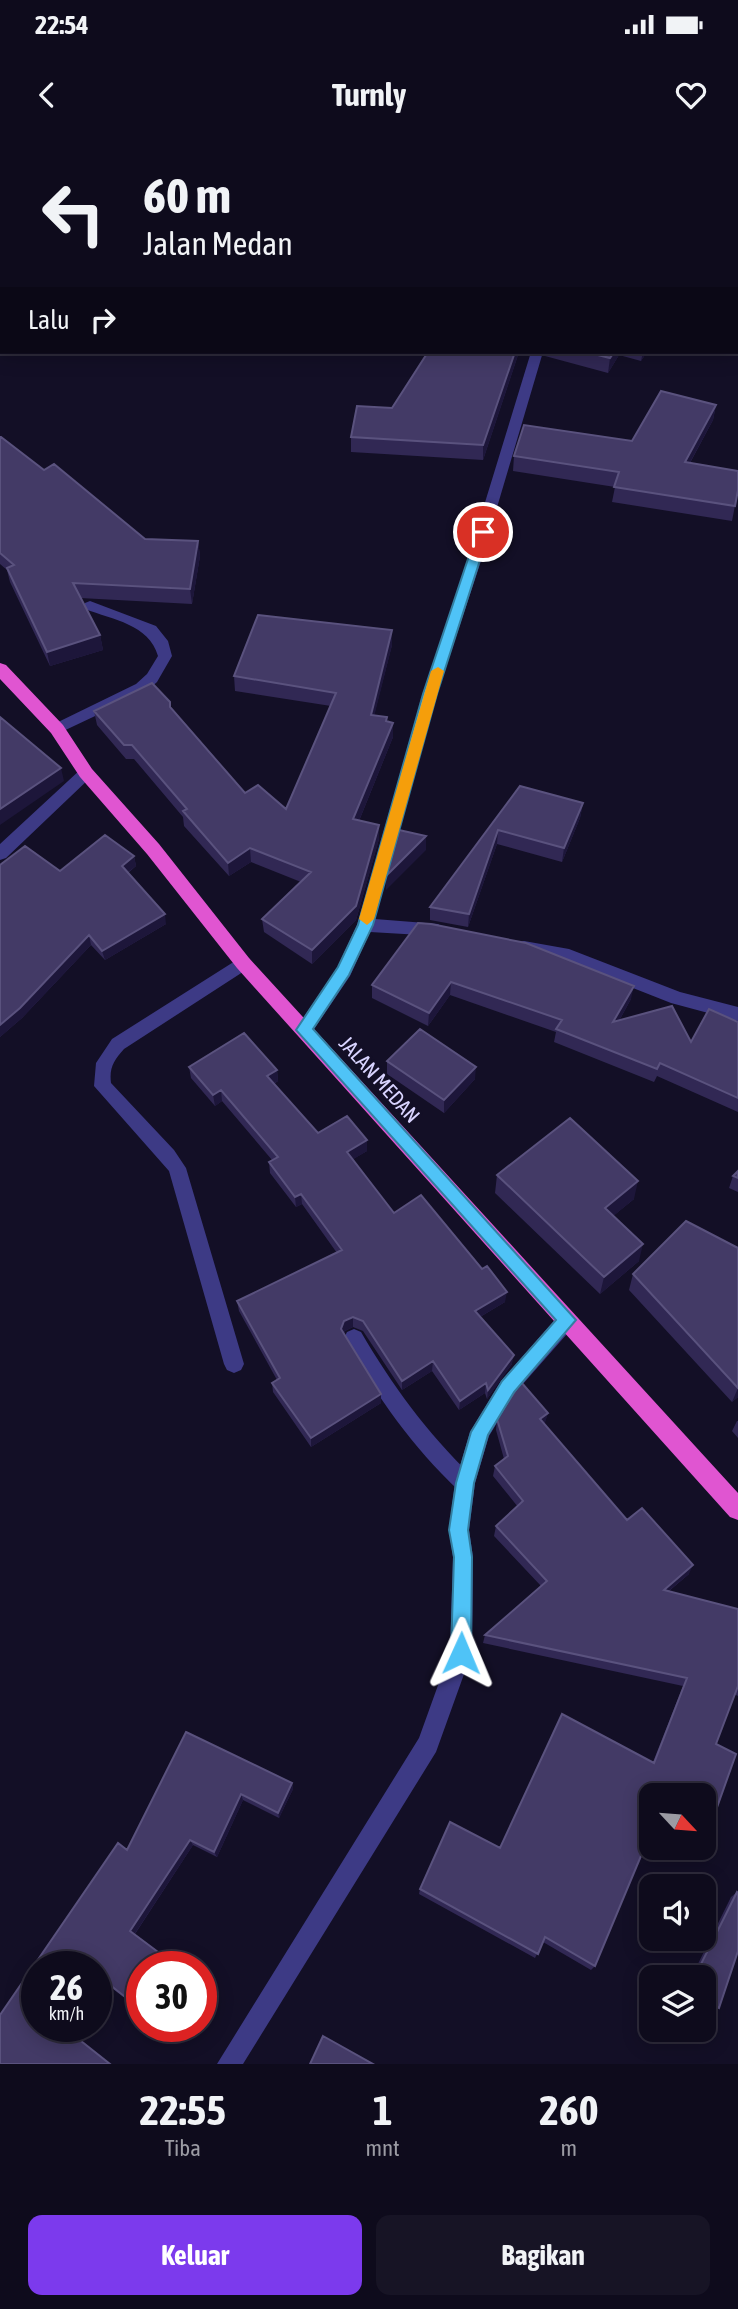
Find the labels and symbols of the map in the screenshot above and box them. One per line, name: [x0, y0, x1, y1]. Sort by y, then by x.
pin: [453, 502, 513, 562]
street label: JALAN MEDAN: [335, 1031, 425, 1127]
position arrow: [424, 1616, 498, 1690]
north arrow: [639, 1783, 716, 1860]
speed limit sign: 30: [126, 1951, 217, 2042]

